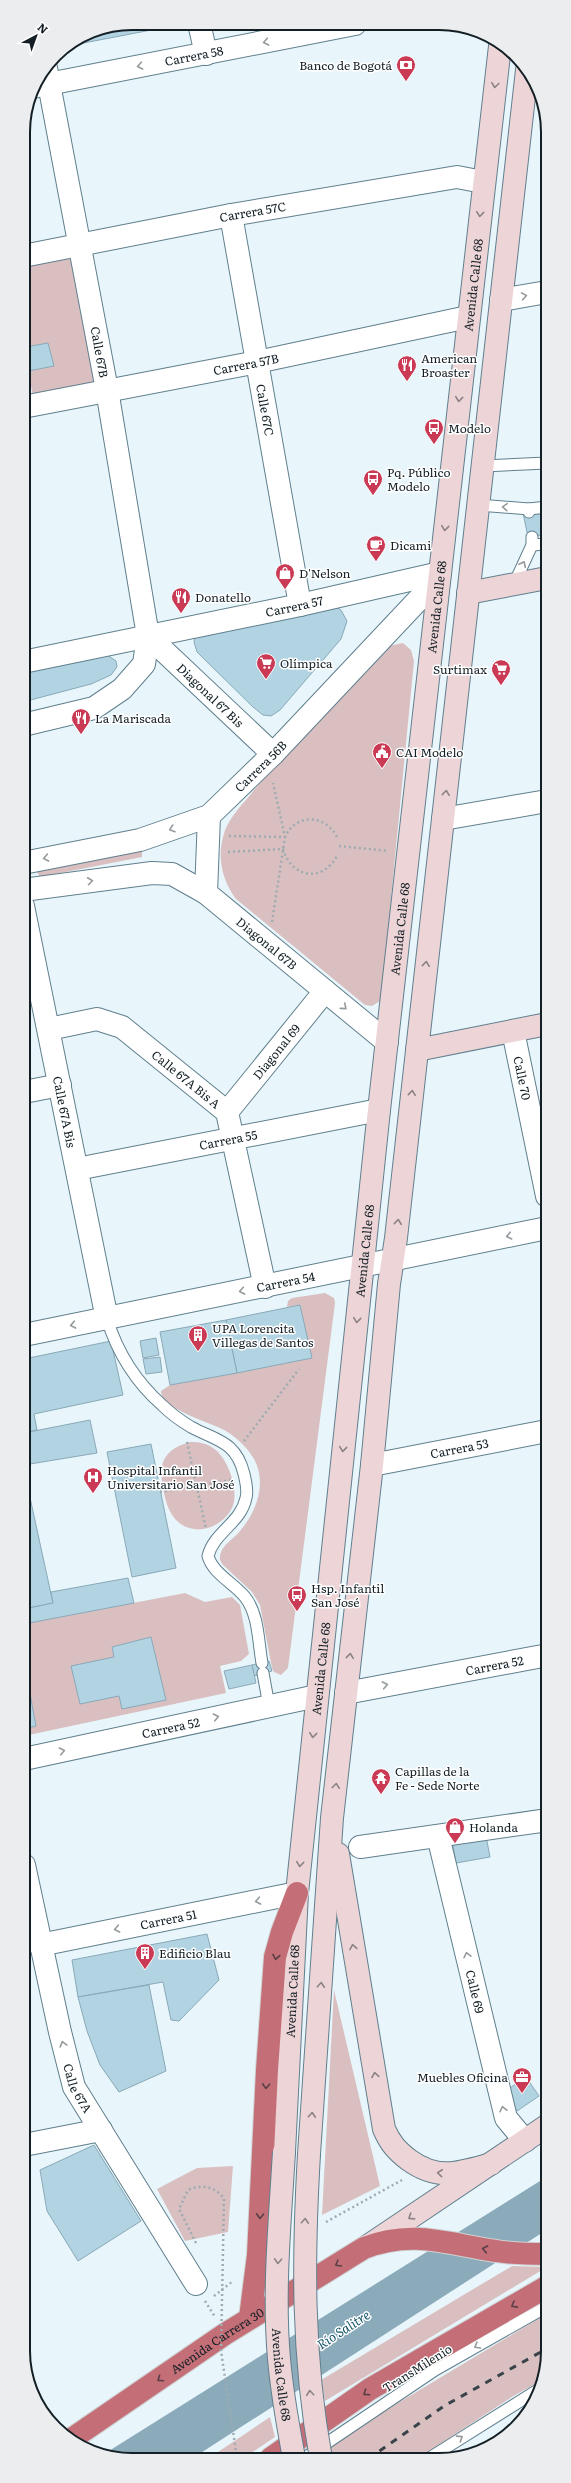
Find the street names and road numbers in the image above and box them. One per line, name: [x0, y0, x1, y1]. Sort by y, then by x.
street label: Carrera 58: [163, 41, 225, 70]
street label: Carrera 57C: [218, 197, 287, 226]
street label: Avenida Calle 68: [459, 237, 487, 332]
street label: Calle 67B: [87, 325, 113, 379]
street label: Carrera 57B: [212, 349, 280, 379]
street label: Calle 67C: [252, 383, 279, 437]
street label: Avenida Calle 68: [422, 559, 450, 654]
street label: Carrera 57: [264, 591, 325, 621]
street label: Diagonal 67 Bis: [173, 659, 248, 732]
street label: Carrera 56B: [230, 736, 291, 796]
street label: Avenida Calle 68: [385, 881, 414, 976]
street label: Diagonal 67B: [232, 913, 301, 974]
street label: Diagonal 69: [248, 1020, 304, 1083]
street label: Calle 67A Bis A: [148, 1046, 225, 1112]
street label: Calle 70: [509, 1054, 536, 1102]
street label: Calle 67A Bis: [49, 1074, 81, 1150]
street label: Carrera 55: [198, 1125, 259, 1154]
street label: Avenida Calle 68: [350, 1203, 378, 1298]
street label: Carrera 54: [255, 1267, 317, 1296]
street label: Carrera 53: [429, 1434, 490, 1463]
street label: Avenida Calle 68: [307, 1621, 334, 1716]
street label: Carrera 52: [464, 1651, 525, 1679]
street label: Carrera 52: [140, 1713, 201, 1742]
street label: Carrera 51: [138, 1904, 198, 1934]
street label: Avenida Calle 68: [281, 1944, 303, 2038]
street label: Calle 69: [462, 1968, 489, 2015]
street label: Calle 67A: [59, 2062, 97, 2116]
street label: Avenida Carrera 30: [167, 2303, 267, 2378]
street label: Avenida Calle 68: [268, 2328, 296, 2423]
street label: TransMilenio: [379, 2340, 455, 2396]

